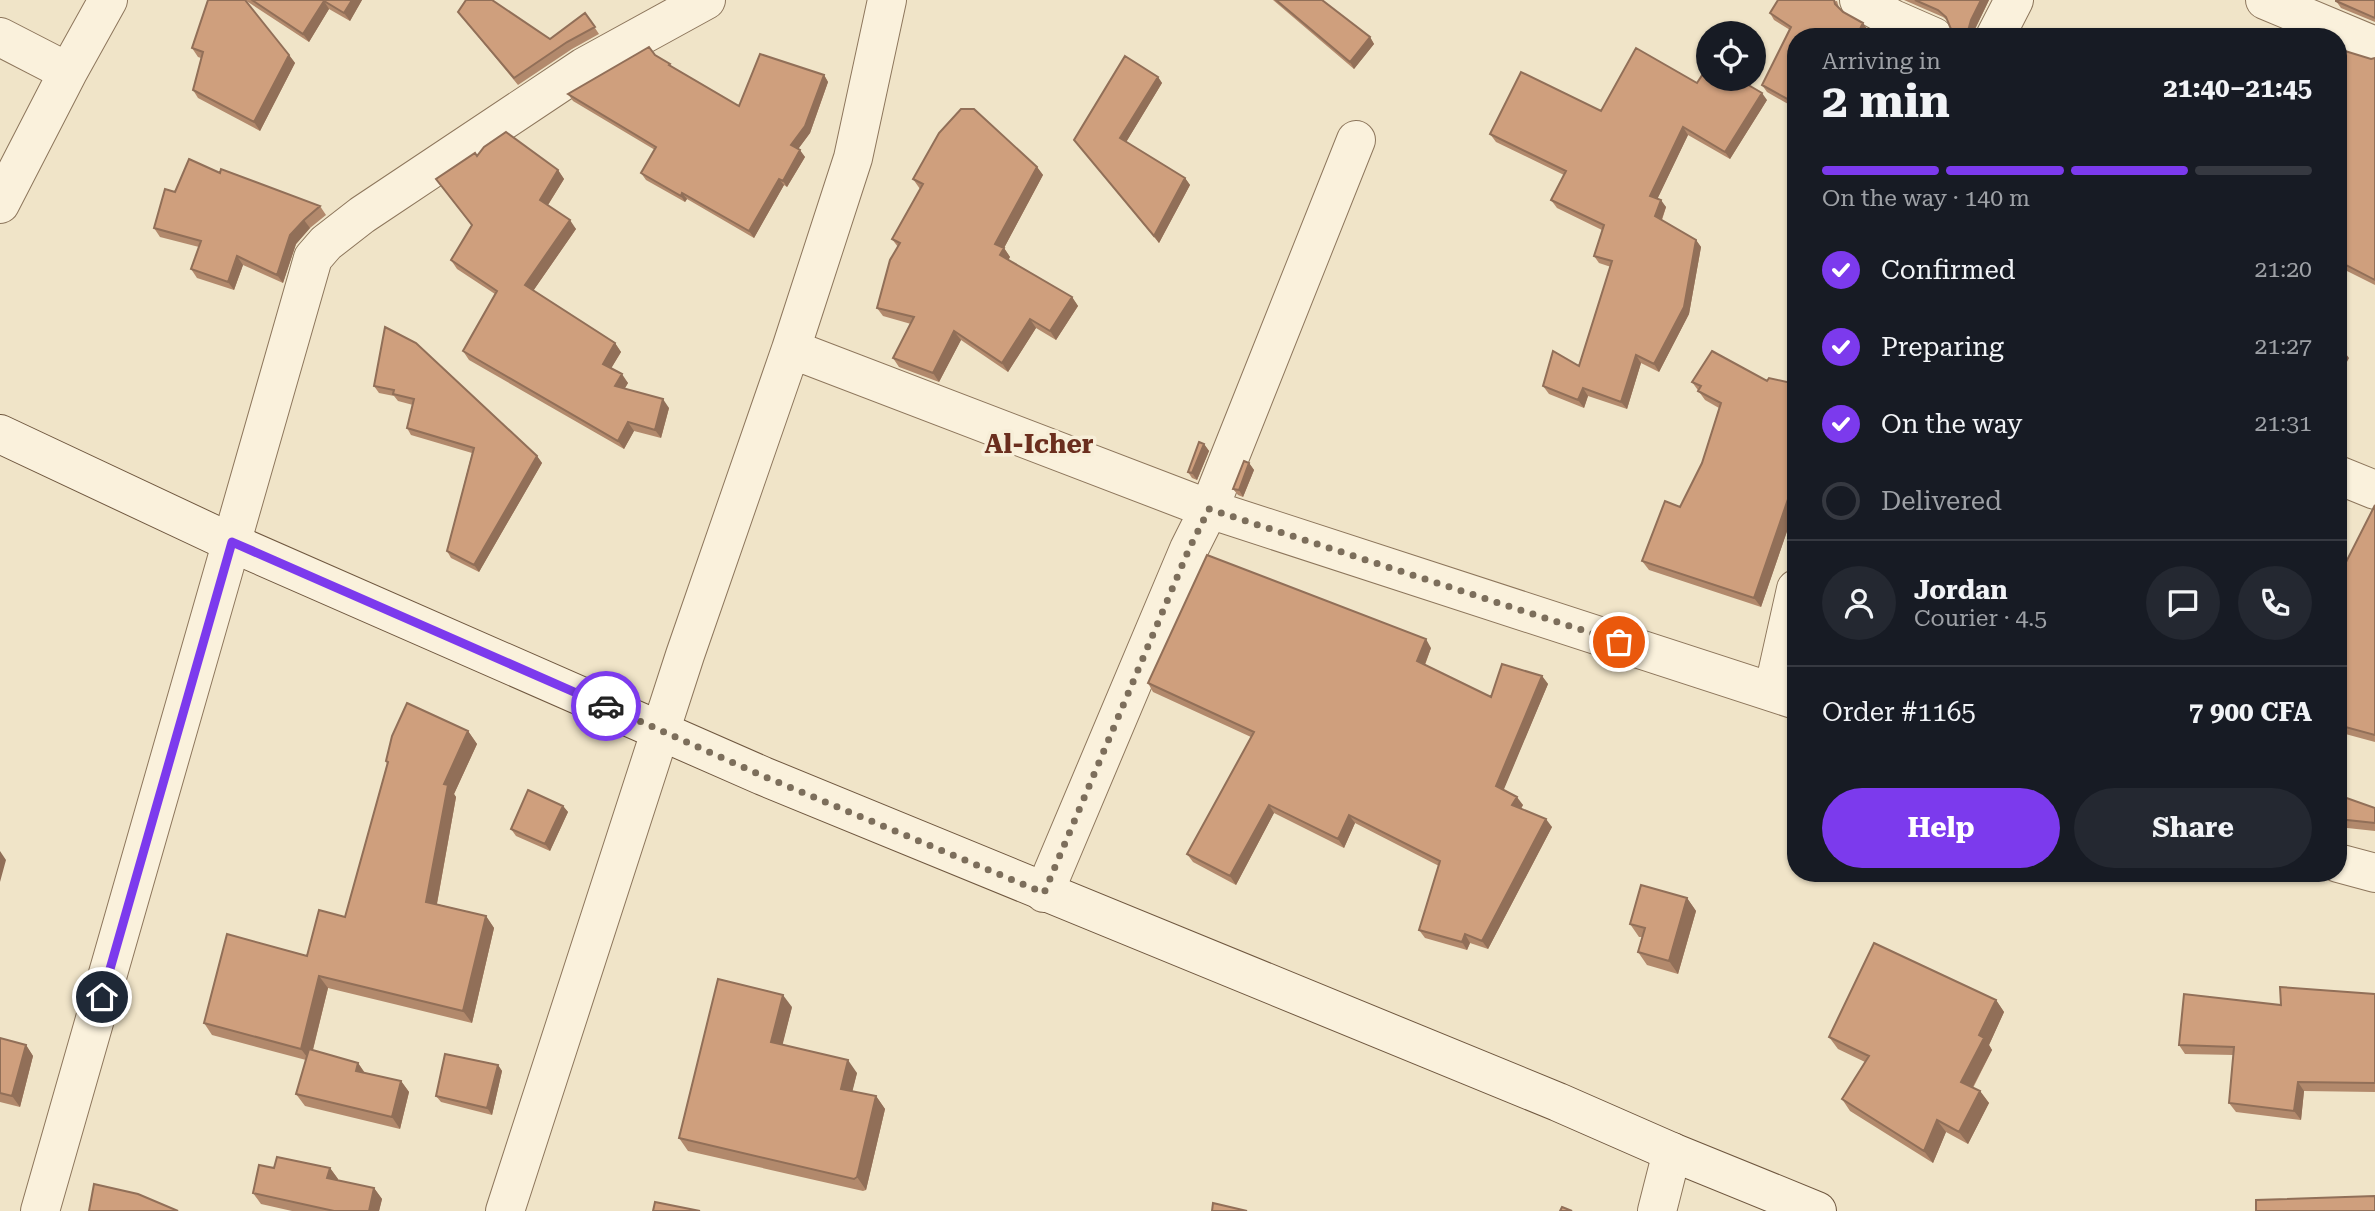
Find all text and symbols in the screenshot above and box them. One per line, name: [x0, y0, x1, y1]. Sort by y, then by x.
map controls: [1696, 21, 1766, 91]
button: locate: [1696, 21, 1766, 91]
text: Arriving in: [1822, 48, 1941, 75]
text: 21:40–21:45: [2163, 73, 2312, 103]
text: 2 min: [1822, 74, 1950, 128]
text: On the way · 140 m: [1822, 185, 2030, 212]
icon: check: [1822, 251, 1860, 289]
text: Confirmed: [1881, 255, 2016, 285]
text: 21:20: [2255, 256, 2312, 283]
icon: check: [1822, 328, 1860, 366]
text: Preparing: [1881, 332, 2004, 362]
text: 21:27: [2255, 333, 2312, 360]
icon: check: [1822, 405, 1860, 443]
text: On the way: [1881, 409, 2022, 439]
text: 21:31: [2255, 410, 2312, 437]
district label: Al-Icher: [984, 429, 1094, 459]
text: Delivered: [1881, 486, 2002, 516]
button: person: [1822, 566, 1896, 640]
button: chat: [2146, 566, 2220, 640]
button: phone: [2238, 566, 2312, 640]
text: Jordan: [1914, 575, 2008, 605]
text: Courier · 4.5: [1914, 605, 2047, 632]
pin: [1589, 612, 1649, 672]
icon: bag: [1600, 623, 1638, 661]
courier: [571, 671, 641, 741]
icon: car: [587, 687, 625, 725]
text: Order #1165: [1822, 697, 1976, 727]
text: 7 900 CFA: [2189, 697, 2312, 727]
button: Help: [1822, 788, 2060, 868]
button: Share: [2074, 788, 2312, 868]
pin: [72, 967, 132, 1027]
icon: home: [83, 978, 121, 1016]

